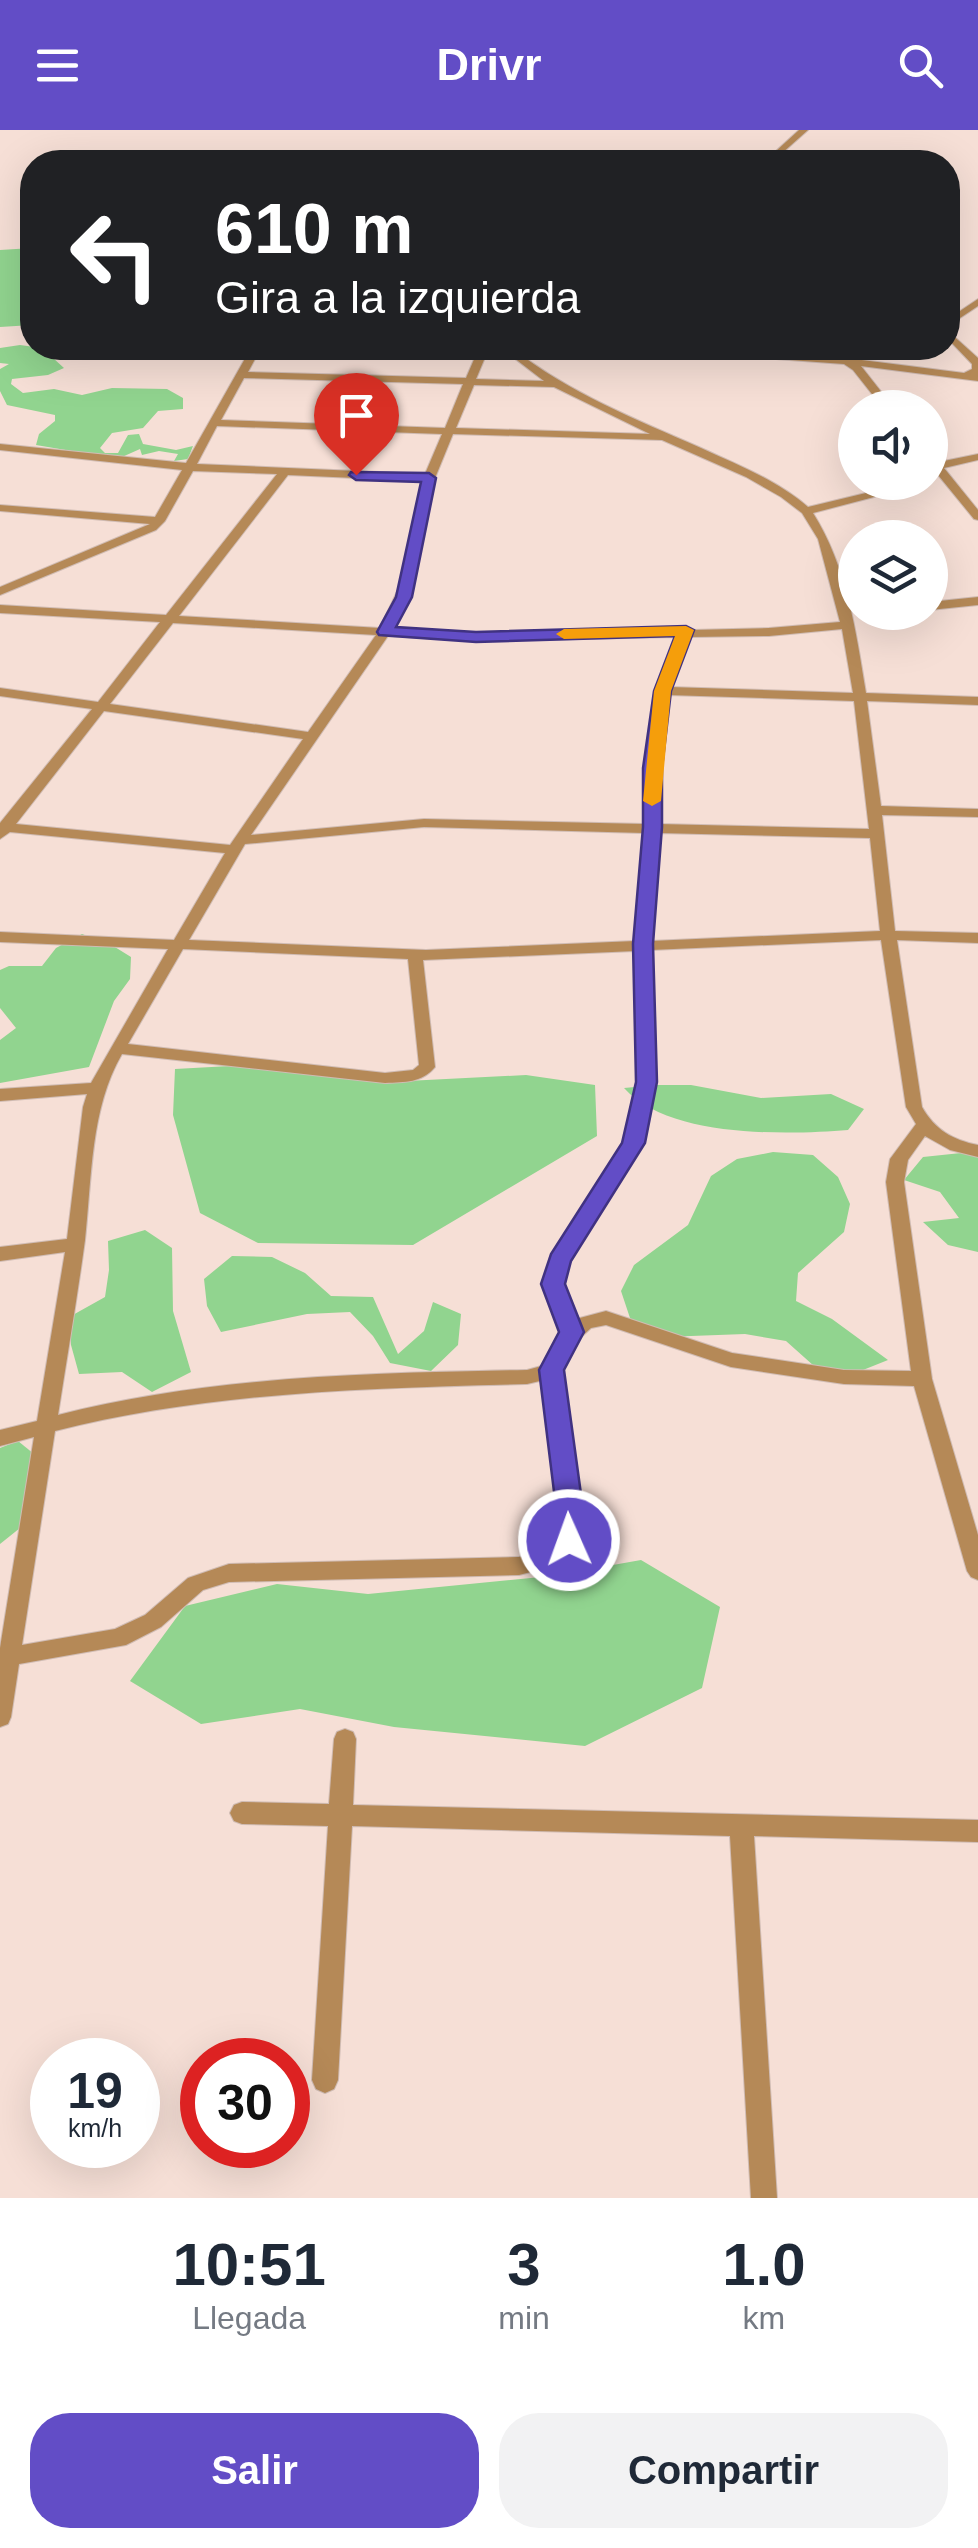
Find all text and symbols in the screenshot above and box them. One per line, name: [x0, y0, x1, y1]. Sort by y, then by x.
icon: menu: [30, 38, 85, 93]
icon: search: [893, 38, 948, 93]
text: Drivr: [436, 39, 542, 90]
icon: left: [50, 190, 180, 320]
text: 610 m: [215, 190, 413, 268]
text: Gira a la izquierda: [215, 272, 580, 323]
pin: [314, 373, 399, 476]
icon: arrive: [329, 388, 384, 443]
map controls: [838, 390, 948, 630]
button: sound: [838, 390, 948, 500]
button: layers: [838, 520, 948, 630]
position arrow: [517, 1488, 621, 1592]
speed limit sign: 30: [180, 2038, 310, 2168]
text: 19: [67, 2063, 123, 2119]
text: km/h: [68, 2114, 122, 2142]
text: 10:51: [172, 2231, 326, 2298]
text: 3: [507, 2231, 541, 2298]
text: 1.0: [722, 2231, 806, 2298]
text: Llegada: [192, 2300, 306, 2336]
text: min: [498, 2300, 550, 2336]
text: km: [743, 2300, 785, 2336]
button: Salir: [30, 2413, 479, 2528]
button: Compartir: [499, 2413, 948, 2528]

